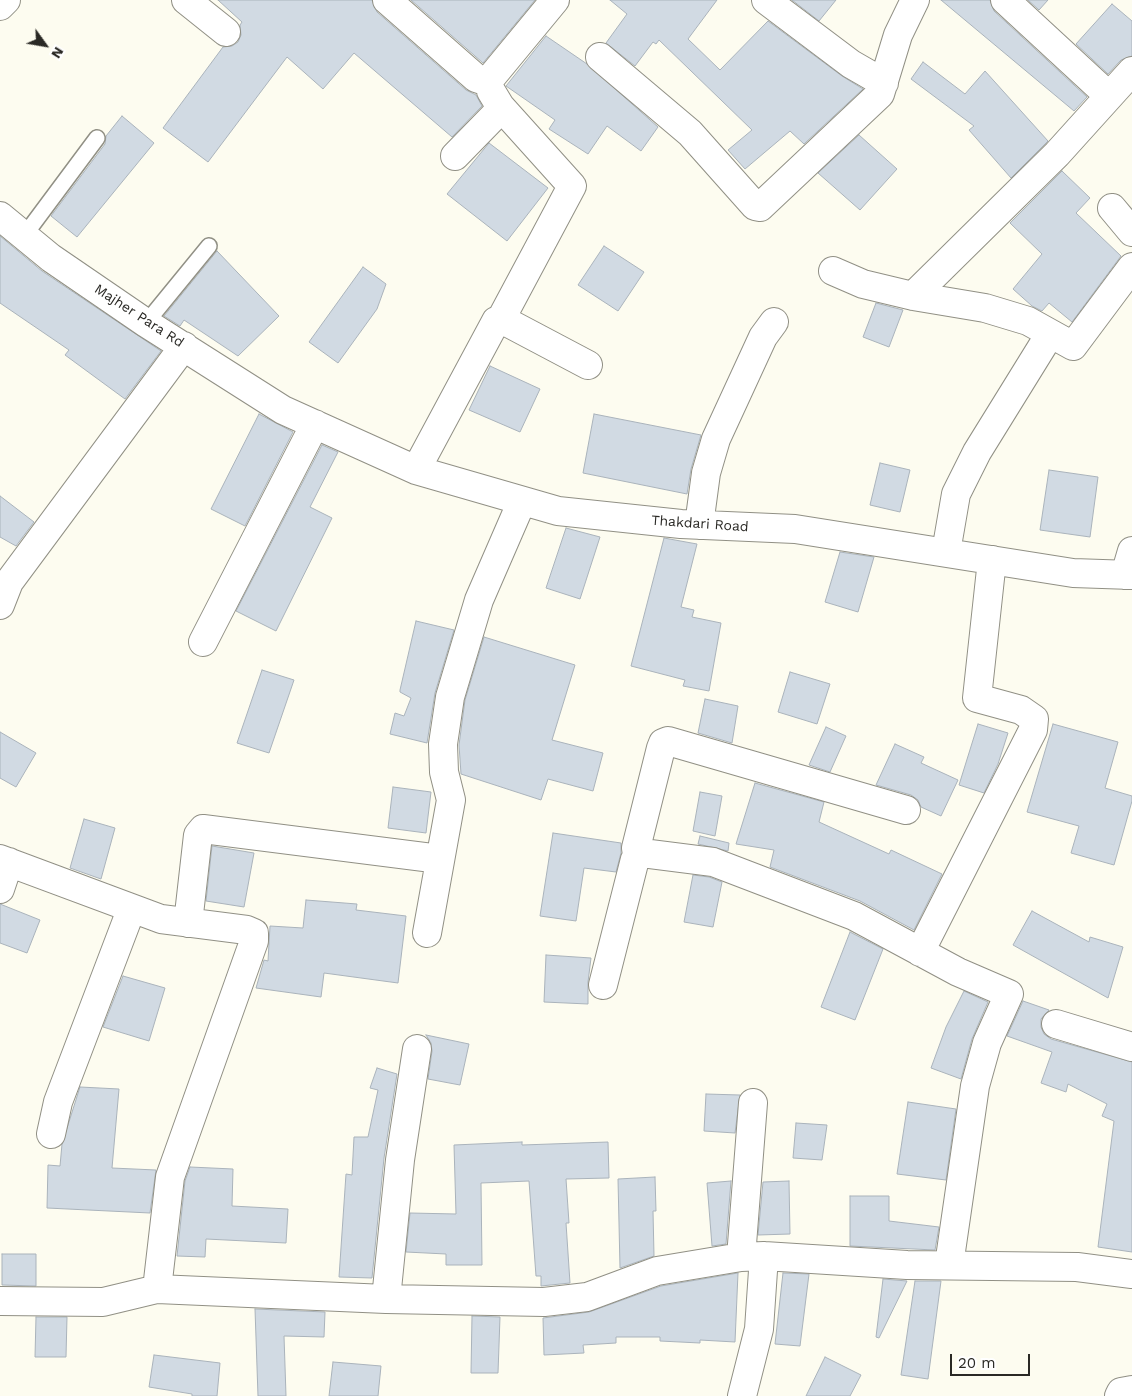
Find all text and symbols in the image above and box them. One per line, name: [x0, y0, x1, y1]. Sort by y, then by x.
north arrow: [20, 20, 70, 70]
text: N: [48, 44, 67, 62]
street label: Majher Para Rd: [91, 281, 187, 351]
street label: Thakdari Road: [651, 512, 749, 536]
scale bar: [952, 1344, 1032, 1376]
text: 20 m: [958, 1354, 996, 1372]

